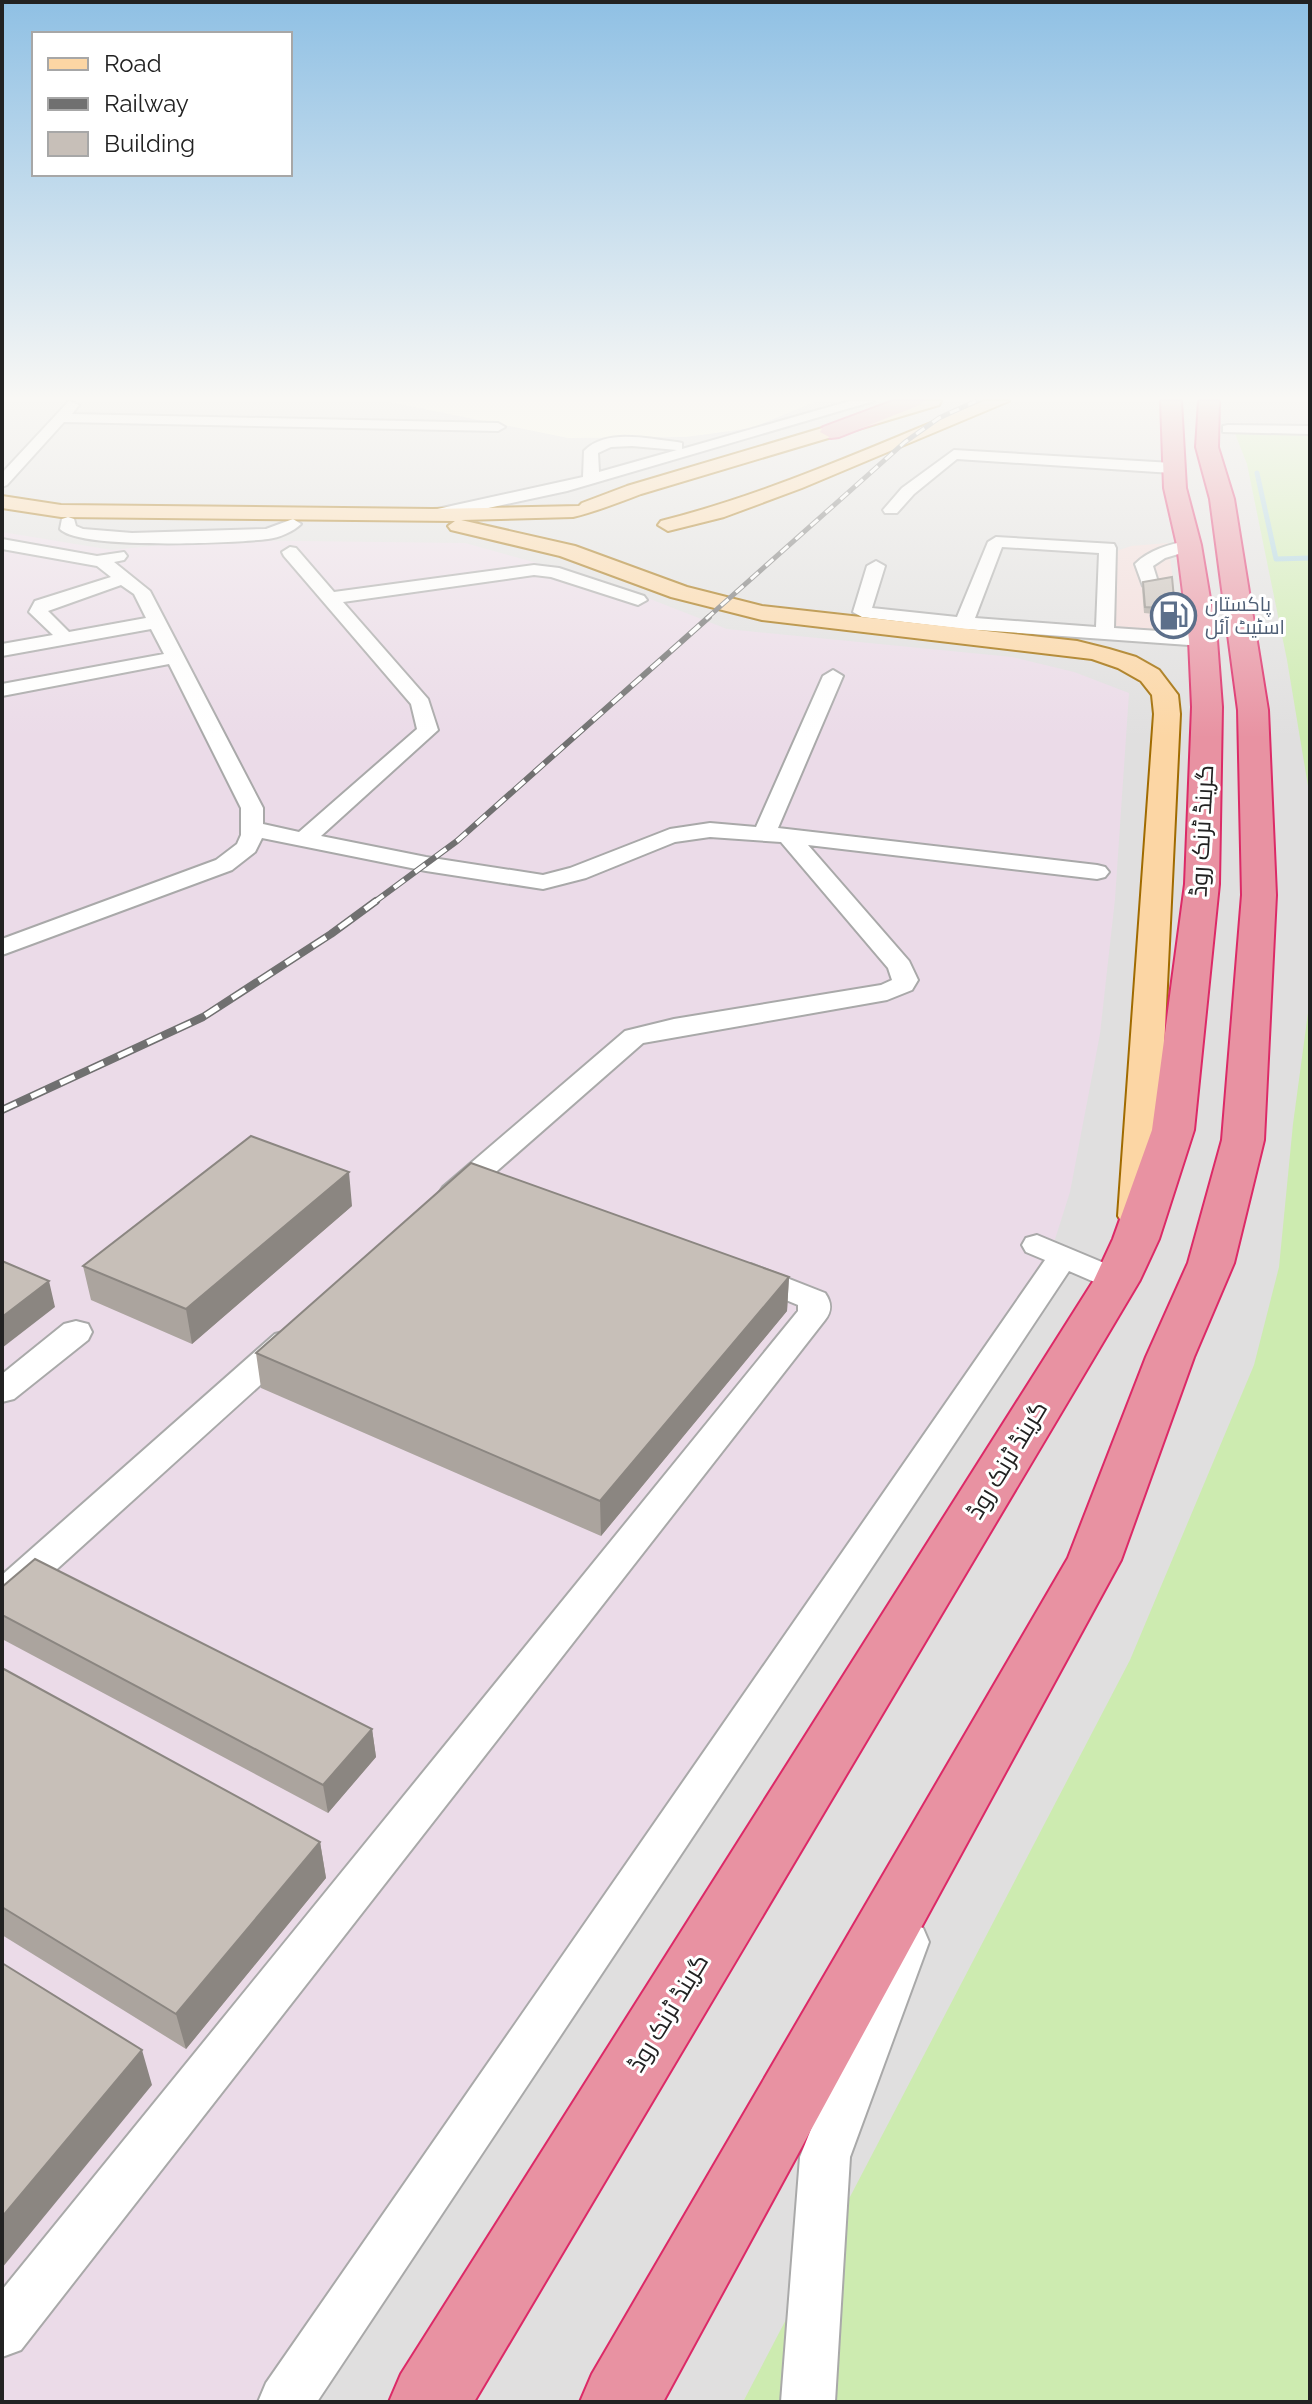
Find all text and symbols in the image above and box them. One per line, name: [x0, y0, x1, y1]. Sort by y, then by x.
legend: [32, 32, 292, 176]
text: Road: [104, 49, 162, 78]
text: Railway: [104, 89, 189, 118]
text: Building: [104, 129, 195, 158]
fuel station icon: پاکستان اسٹیٹ آئل: [1150, 592, 1198, 640]
place label: پاکستان اسٹیٹ آئل: [1205, 592, 1285, 640]
street label: گرینڈ ٹرنک روڈ: [1184, 764, 1219, 898]
street label: گرینڈ ٹرنک روڈ: [960, 1395, 1053, 1524]
street label: گرینڈ ٹرنک روڈ: [621, 1948, 714, 2077]

